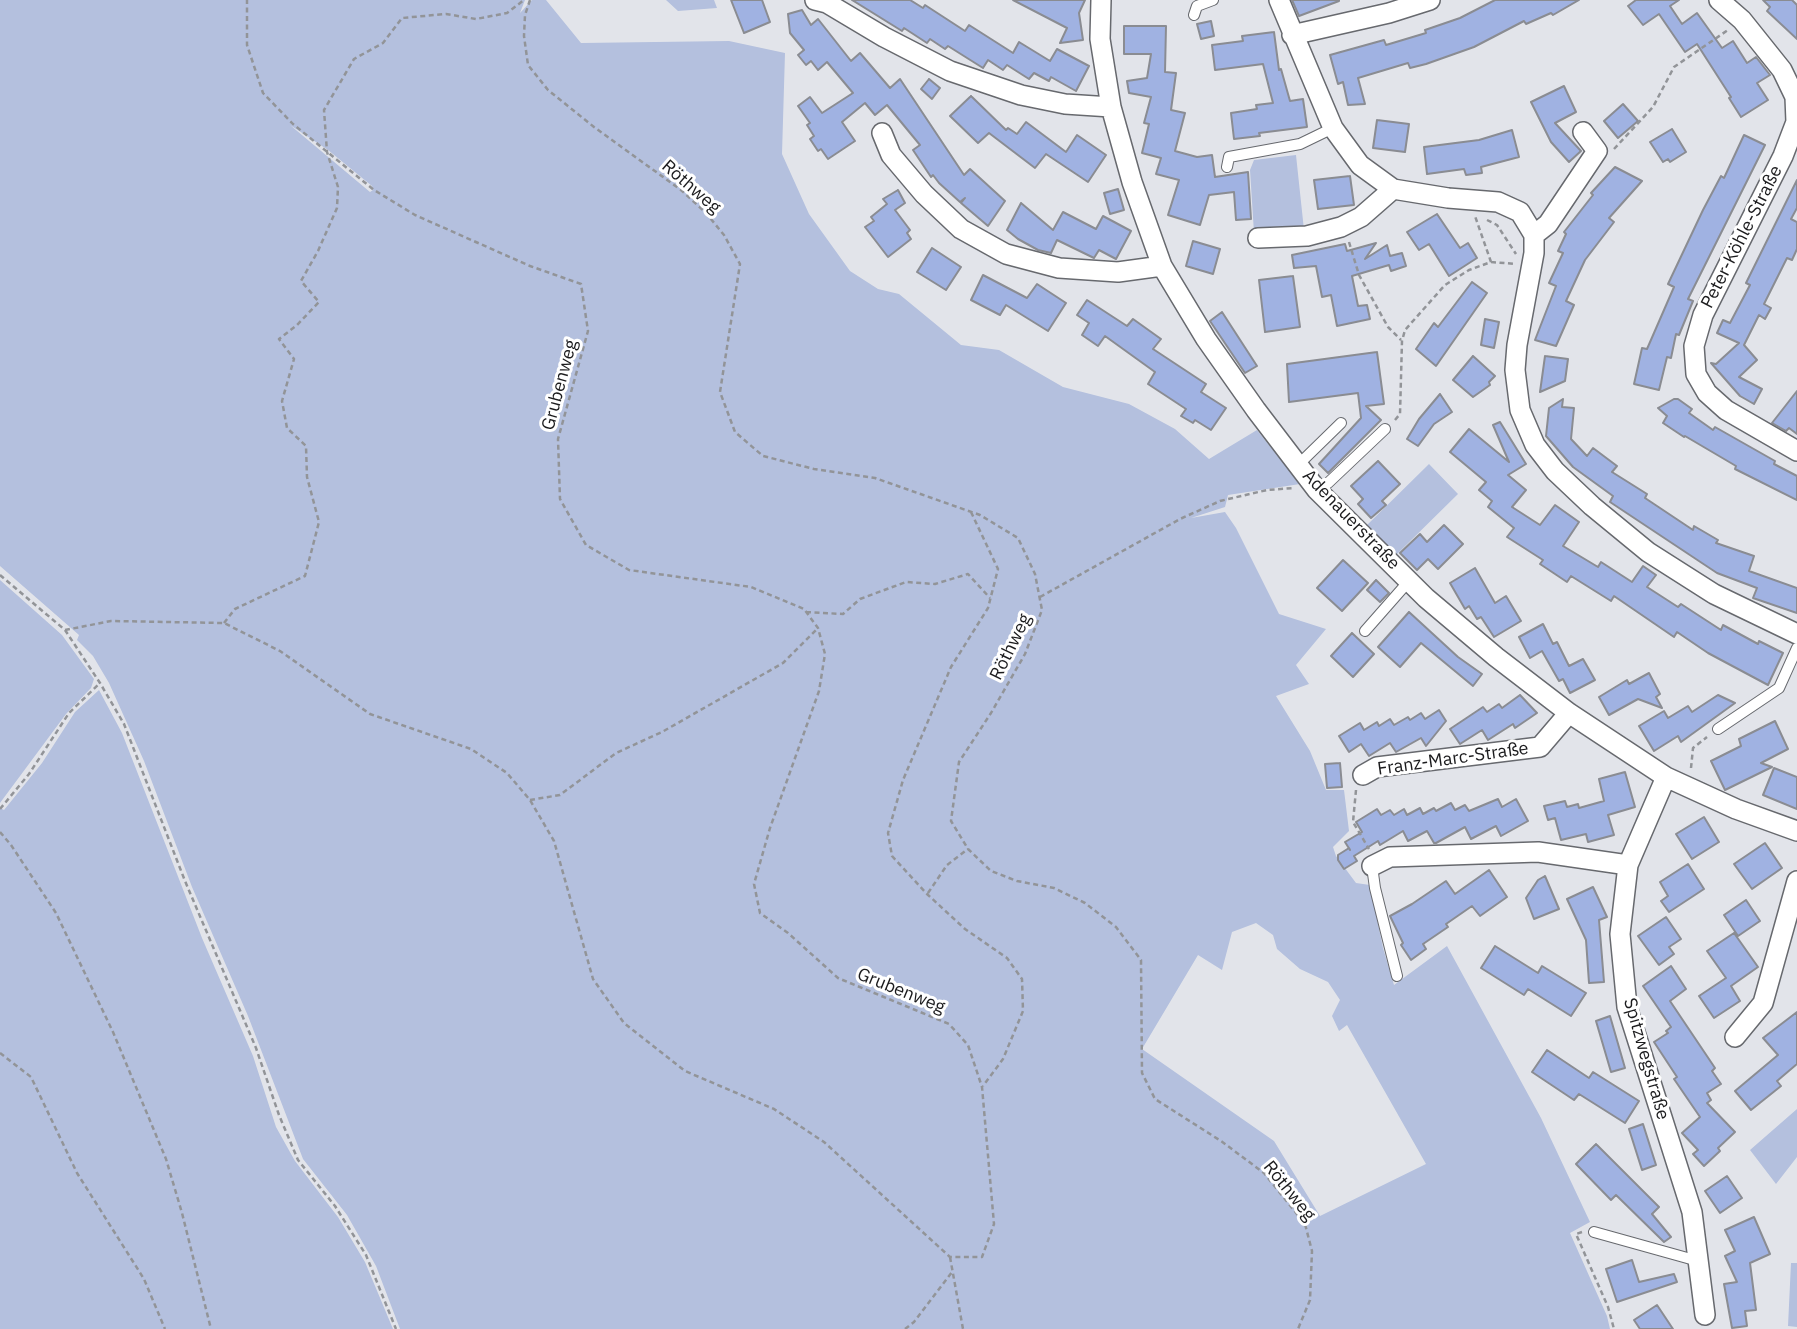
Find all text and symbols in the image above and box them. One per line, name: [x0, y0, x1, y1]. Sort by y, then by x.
street label: Röthweg: [657, 156, 725, 218]
street label: Peter-Köhle-Straße: [1697, 162, 1787, 312]
street label: Grubenweg: [538, 337, 582, 433]
street label: Adenauerstraße: [1298, 465, 1404, 575]
street label: Röthweg: [986, 610, 1036, 684]
street label: Franz-Marc-Straße: [1376, 738, 1530, 780]
street label: Grubenweg: [854, 964, 948, 1018]
street label: Spitzwegstraße: [1618, 996, 1674, 1122]
street label: Röthweg: [1258, 1157, 1320, 1225]

